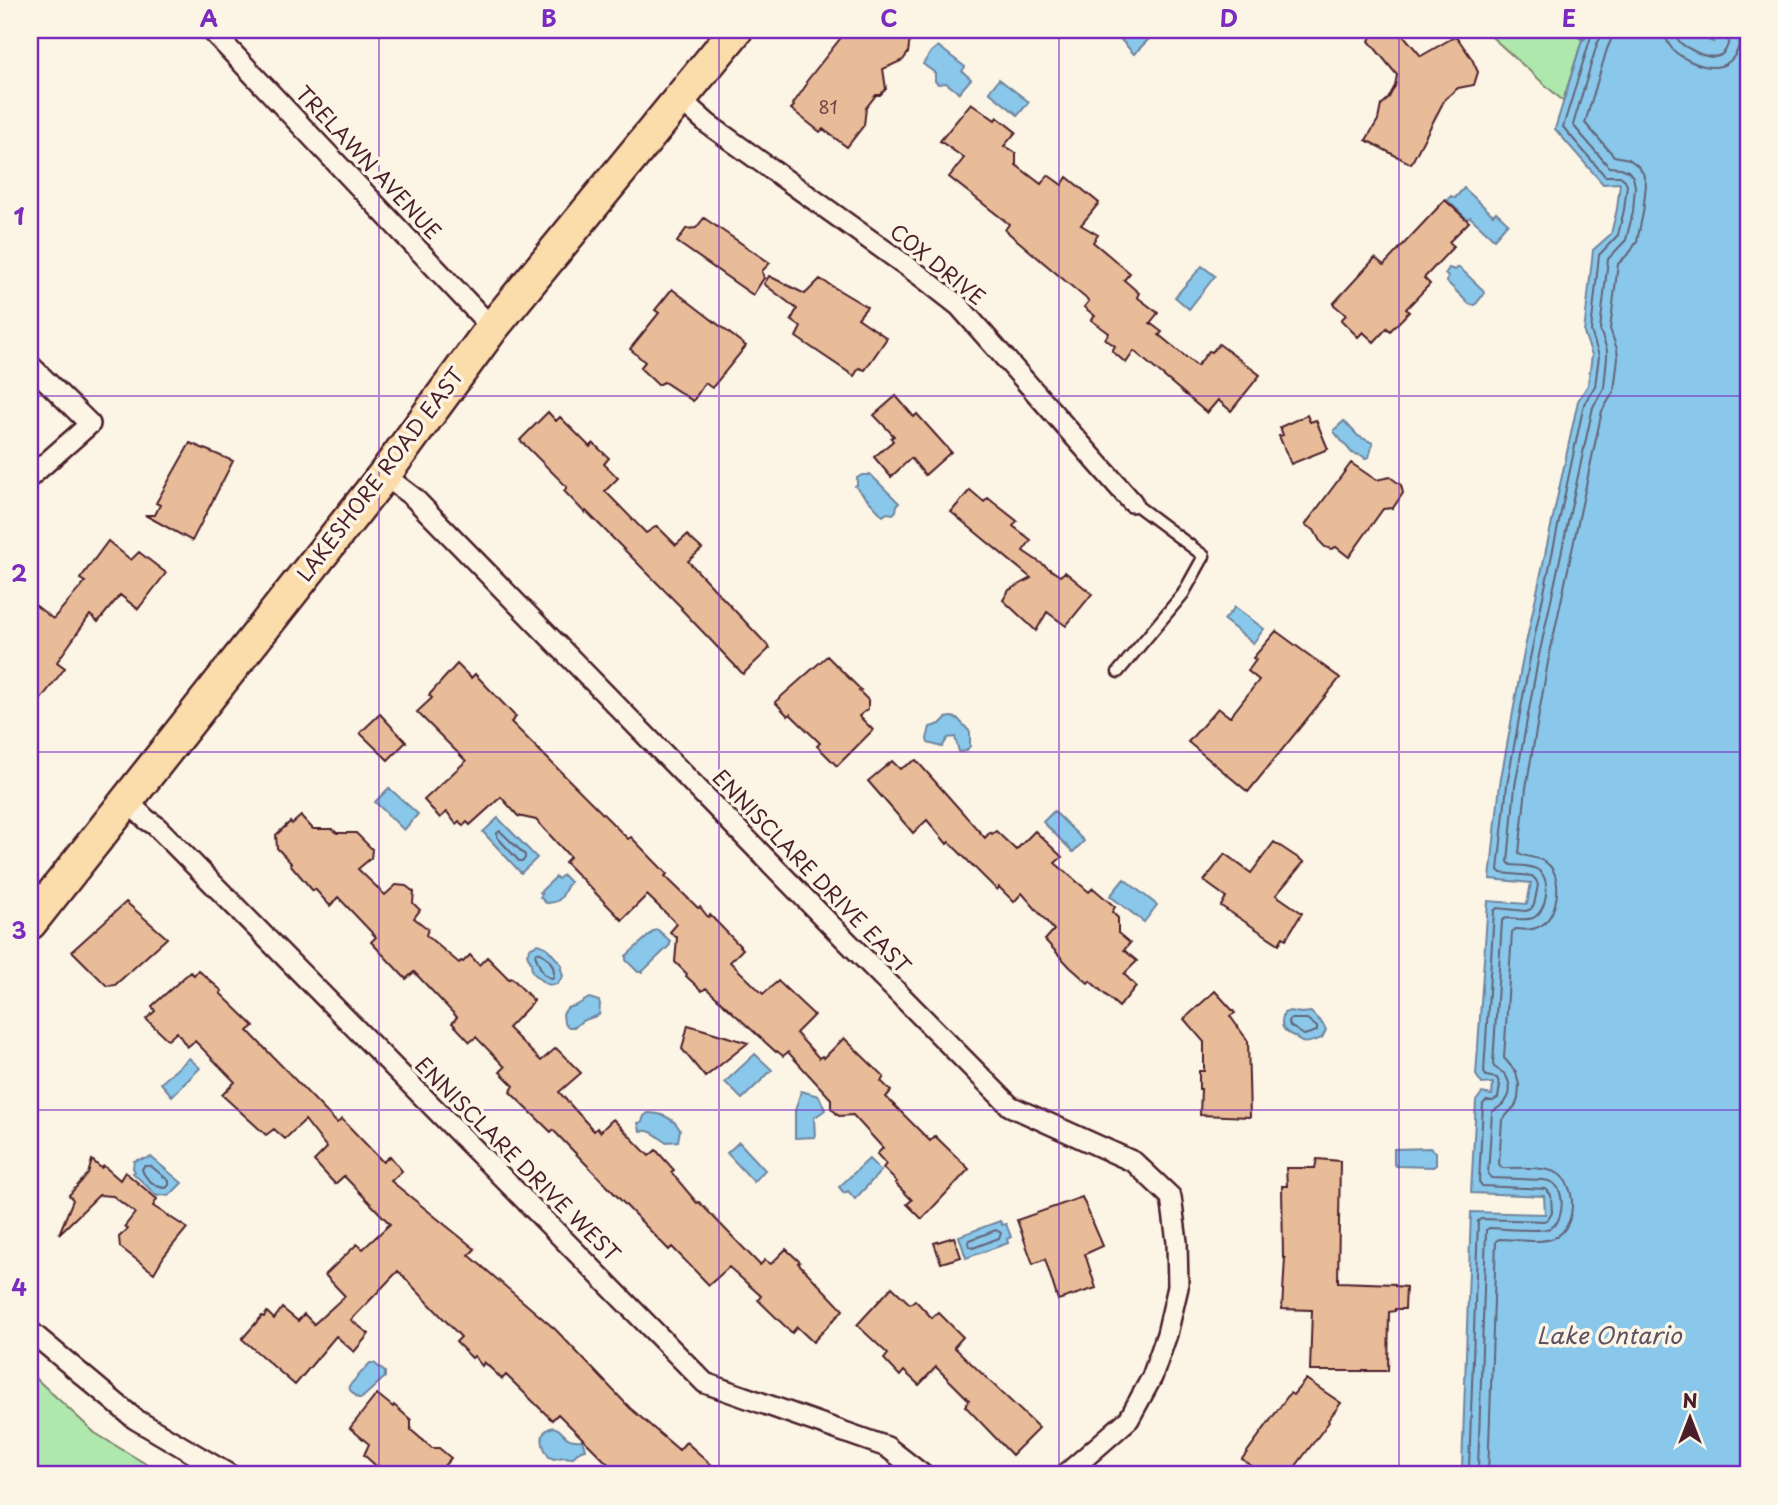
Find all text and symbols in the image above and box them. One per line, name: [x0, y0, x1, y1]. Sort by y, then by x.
text: A: [200, 0, 218, 35]
text: B: [541, 0, 557, 35]
text: C: [880, 0, 898, 35]
text: D: [1220, 0, 1238, 35]
text: E: [1562, 0, 1576, 35]
street label: TRELAWN AVENUE: [289, 77, 450, 246]
house number: 81: [818, 93, 838, 120]
text: 1: [14, 198, 25, 233]
street label: COX DRIVE: [884, 215, 993, 312]
street label: LAKESHORE ROAD EAST: [288, 360, 471, 588]
text: 2: [11, 555, 27, 590]
street label: ENNISCLARE DRIVE EAST: [706, 761, 919, 981]
text: 3: [11, 912, 27, 947]
street label: ENNISCLARE DRIVE WEST: [409, 1049, 629, 1269]
text: 4: [11, 1269, 27, 1304]
water label: Lake Ontario: [1537, 1317, 1683, 1352]
north arrow: [1656, 1382, 1726, 1452]
text: N: [1682, 1386, 1698, 1414]

